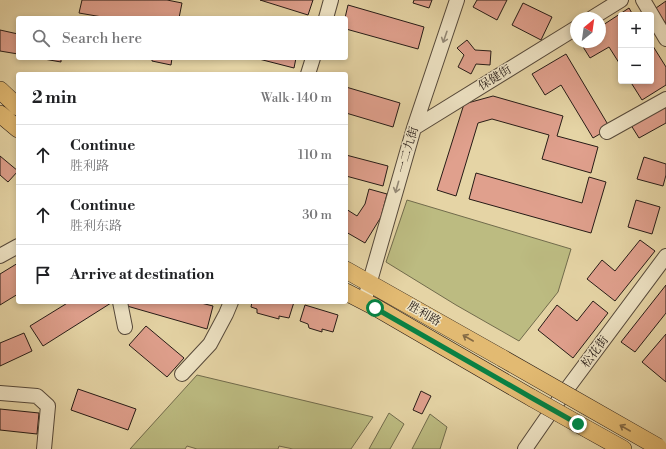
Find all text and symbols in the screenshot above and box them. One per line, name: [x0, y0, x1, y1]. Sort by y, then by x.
north arrow: [570, 12, 606, 48]
map controls: [618, 12, 654, 84]
button: +: [618, 12, 654, 48]
search box: [16, 16, 348, 60]
icon: search: [30, 27, 52, 49]
text: Search here: [62, 29, 142, 48]
one-way arrow: [441, 30, 448, 43]
button: −: [618, 48, 654, 84]
street label: 保健街: [476, 62, 515, 94]
text: 2 min: [32, 87, 77, 109]
text: Walk · 140 m: [261, 90, 332, 106]
street label: 一二九街: [394, 124, 422, 175]
text: Continue: [70, 136, 135, 155]
icon: ahead: [32, 144, 54, 166]
text: 110 m: [298, 147, 332, 163]
text: 胜利路: [70, 158, 109, 174]
one-way arrow: [393, 181, 400, 194]
text: Continue: [70, 196, 135, 215]
icon: ahead: [32, 204, 54, 226]
text: 30 m: [302, 207, 332, 223]
text: 胜利东路: [70, 218, 122, 234]
icon: arrive: [32, 264, 54, 286]
text: Arrive at destination: [70, 265, 214, 284]
route start: [366, 299, 384, 317]
street label: 胜利路: [405, 299, 443, 329]
street label: 松花街: [578, 332, 612, 371]
one-way arrow: [462, 334, 474, 342]
route end: [569, 415, 587, 433]
one-way arrow: [619, 424, 631, 432]

